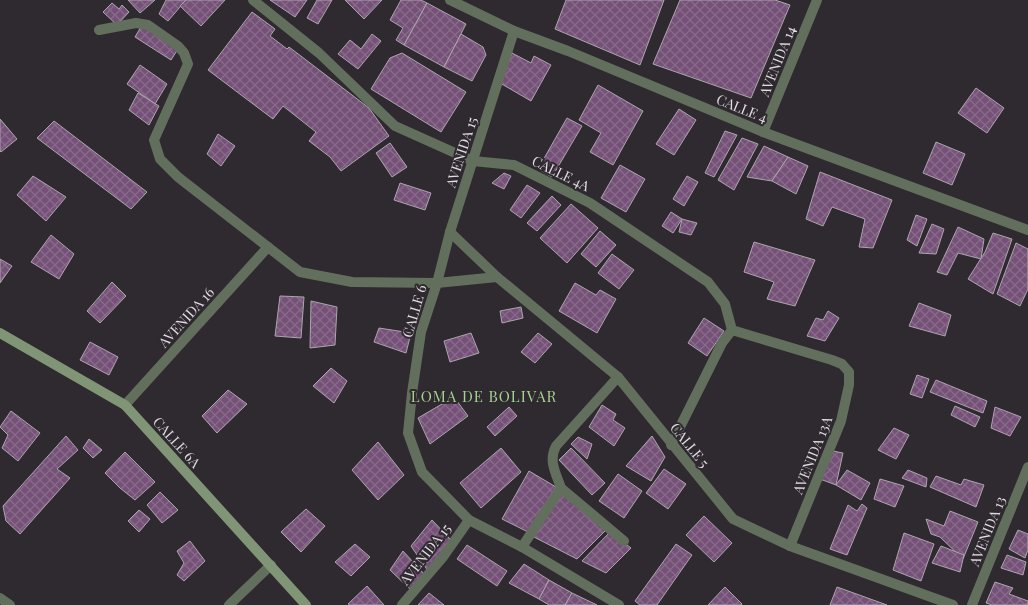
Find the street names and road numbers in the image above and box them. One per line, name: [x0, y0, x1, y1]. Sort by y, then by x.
street label: AVENIDA 14: [754, 23, 800, 100]
street label: CALLE 4: [714, 89, 770, 127]
street label: AVENIDA 15: [440, 114, 481, 191]
street label: CALLE 4A: [529, 151, 593, 195]
street label: CALLE 6: [397, 282, 431, 340]
street label: AVENIDA 16: [153, 283, 218, 352]
street label: CALLE 6A: [149, 412, 205, 472]
street label: AVENIDA 13A: [787, 413, 836, 498]
street label: CALLE 5: [666, 419, 714, 472]
street label: AVENIDA 13: [964, 493, 1010, 570]
street label: AVENIDA 15: [394, 519, 455, 589]

